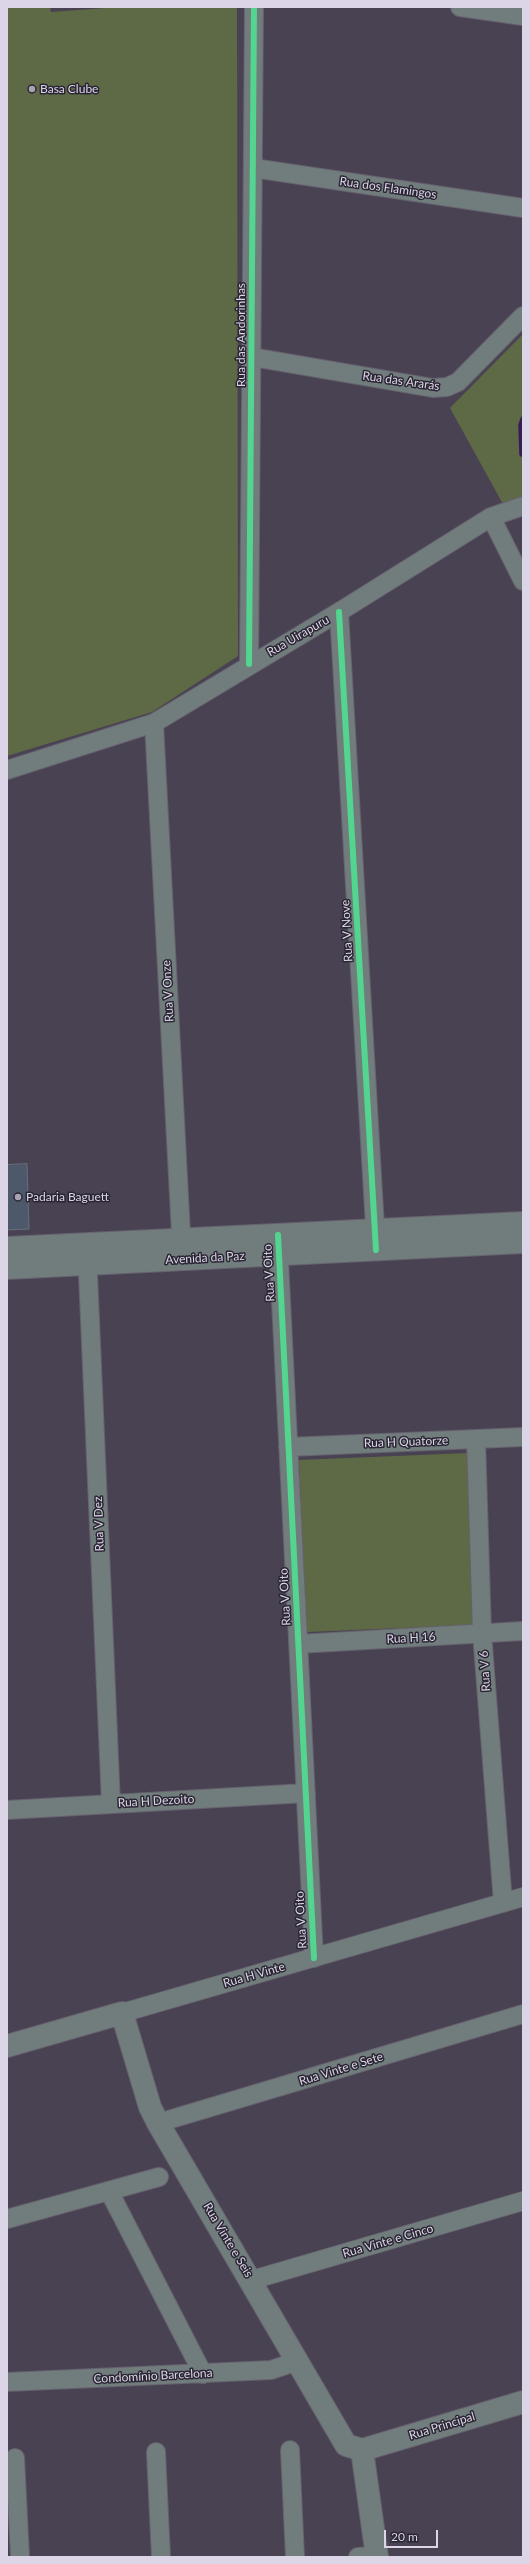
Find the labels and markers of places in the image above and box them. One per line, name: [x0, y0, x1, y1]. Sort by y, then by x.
place label: Basa Clube: [40, 82, 98, 96]
marker: Basa Clube: [27, 84, 37, 94]
place label: Padaria Baguett: [26, 1190, 109, 1204]
marker: Padaria Baguett: [13, 1192, 23, 1202]

